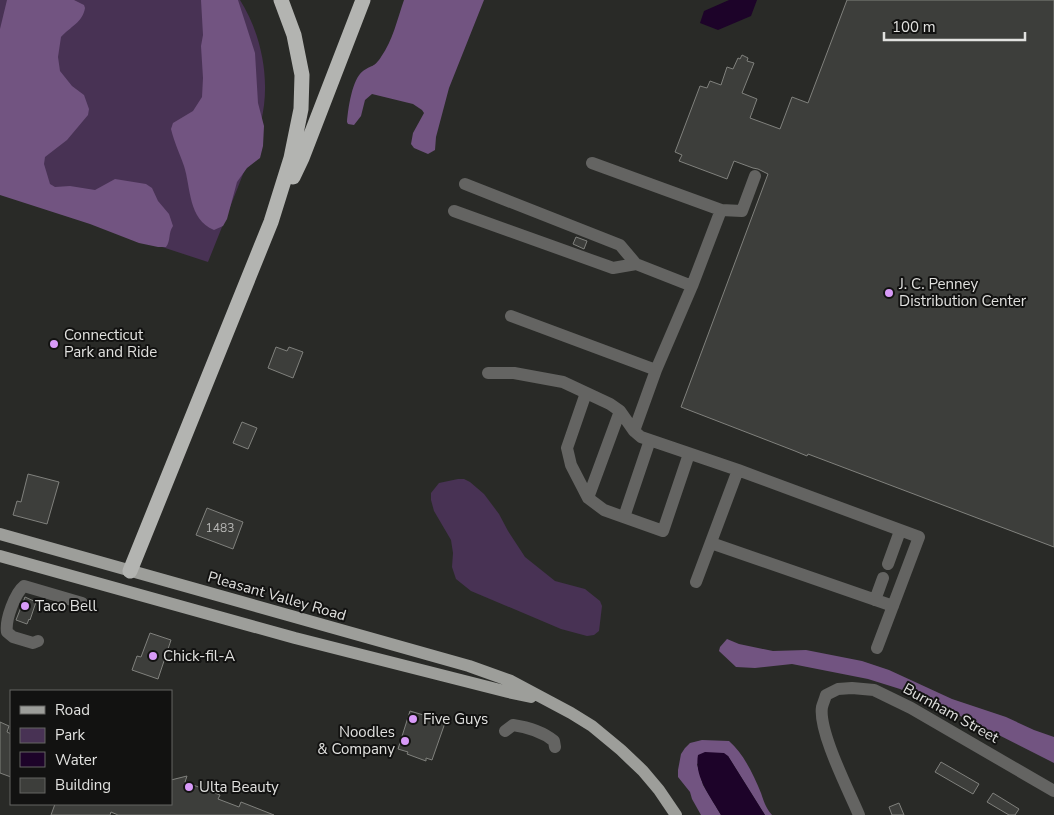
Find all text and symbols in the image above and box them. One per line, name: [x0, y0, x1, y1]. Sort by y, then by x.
scale bar: [884, 10, 1025, 42]
text: 100 m: [892, 17, 936, 37]
place label: J. C. Penney Distribution Center: [898, 274, 1027, 311]
marker: J. C. Penney Distribution Center: [883, 287, 895, 299]
place label: Connecticut Park and Ride: [64, 325, 157, 362]
marker: Connecticut Park and Ride: [48, 338, 60, 350]
house number: 1483: [206, 520, 234, 536]
street label: Pleasant Valley Road: [205, 567, 349, 625]
place label: Taco Bell: [35, 596, 97, 616]
marker: Taco Bell: [19, 600, 31, 612]
place label: Chick-fil-A: [163, 646, 235, 666]
marker: Chick-fil-A: [147, 650, 159, 662]
street label: Burnham Street: [900, 678, 1003, 748]
legend: [10, 690, 172, 805]
text: Road: [55, 700, 90, 720]
place label: Five Guys: [423, 709, 488, 729]
marker: Five Guys: [407, 713, 419, 725]
place label: Noodles & Company: [317, 722, 395, 759]
text: Park: [55, 725, 85, 745]
marker: Noodles & Company: [399, 735, 411, 747]
text: Water: [55, 750, 98, 770]
text: Building: [55, 775, 111, 795]
place label: Ulta Beauty: [199, 777, 279, 797]
marker: Ulta Beauty: [183, 781, 195, 793]

